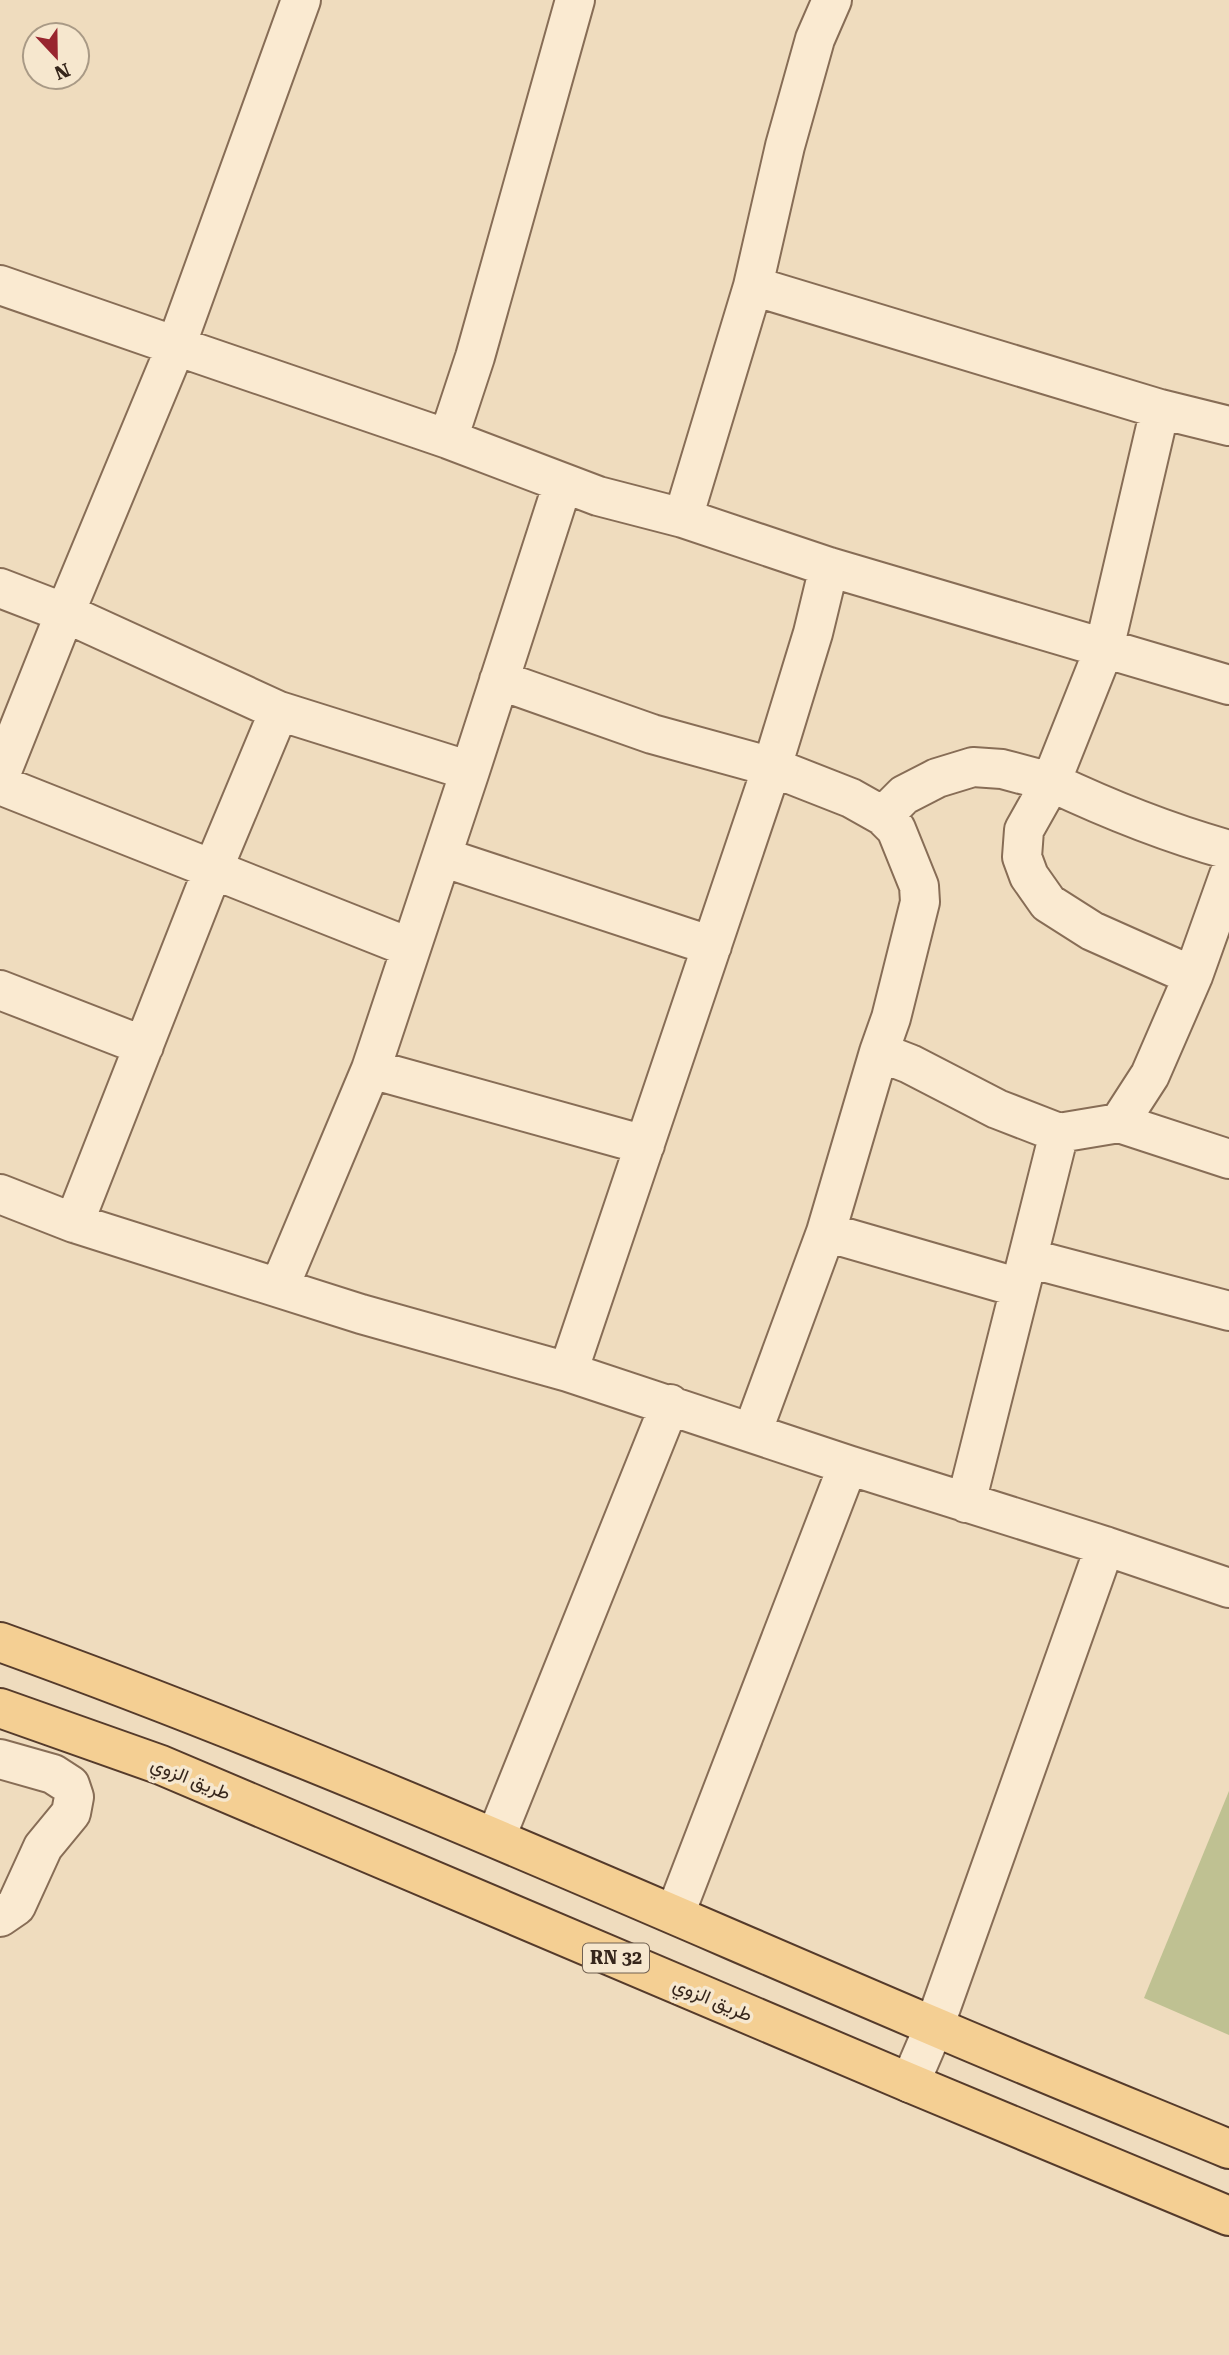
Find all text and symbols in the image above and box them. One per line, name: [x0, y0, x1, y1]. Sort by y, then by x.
north arrow: [21, 21, 91, 91]
text: N: [51, 58, 73, 85]
street label: طريق الزوي: [146, 1752, 234, 1809]
road number: RN 32: [583, 1944, 649, 1972]
street label: طريق الزوي: [668, 1972, 756, 2030]

